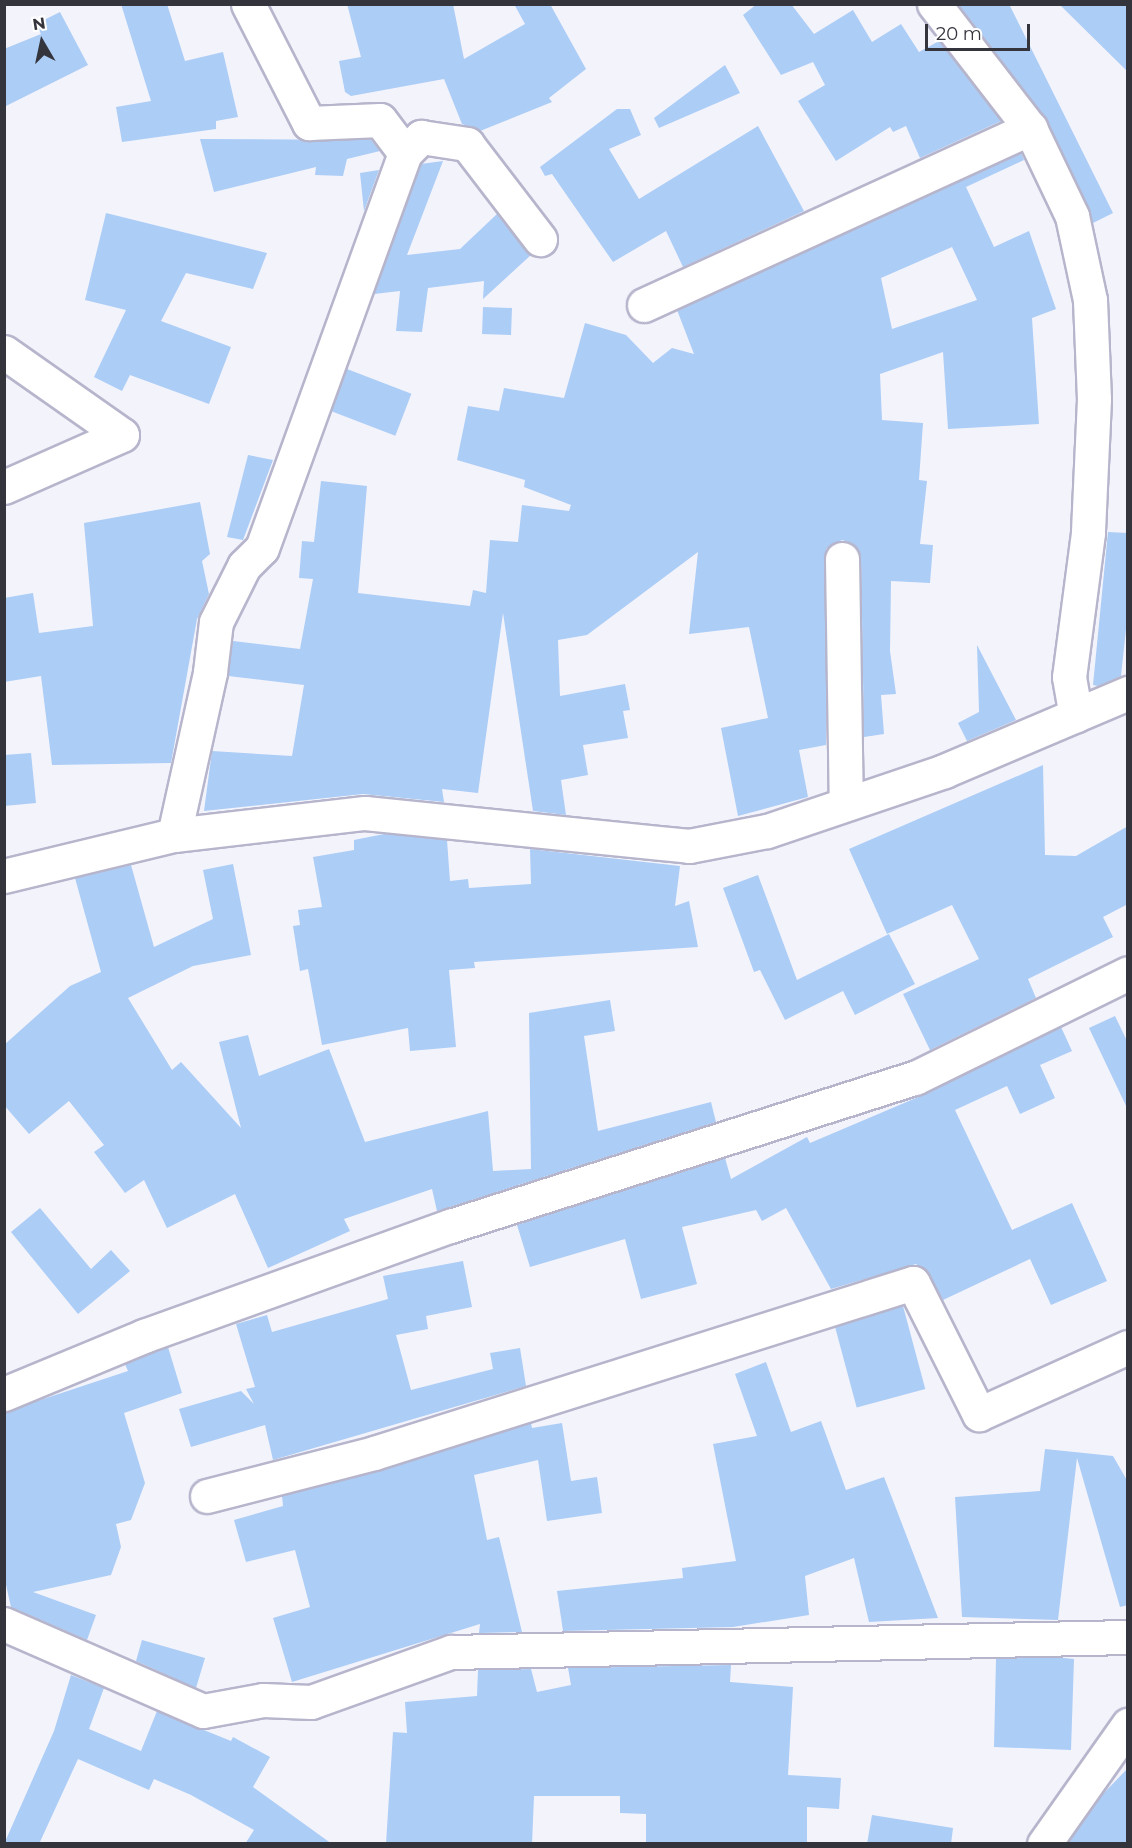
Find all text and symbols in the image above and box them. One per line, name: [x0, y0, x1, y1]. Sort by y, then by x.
north arrow: [12, 12, 72, 72]
scale bar: [928, 12, 1033, 50]
text: N: [31, 13, 47, 34]
text: 20 m: [936, 23, 982, 45]

